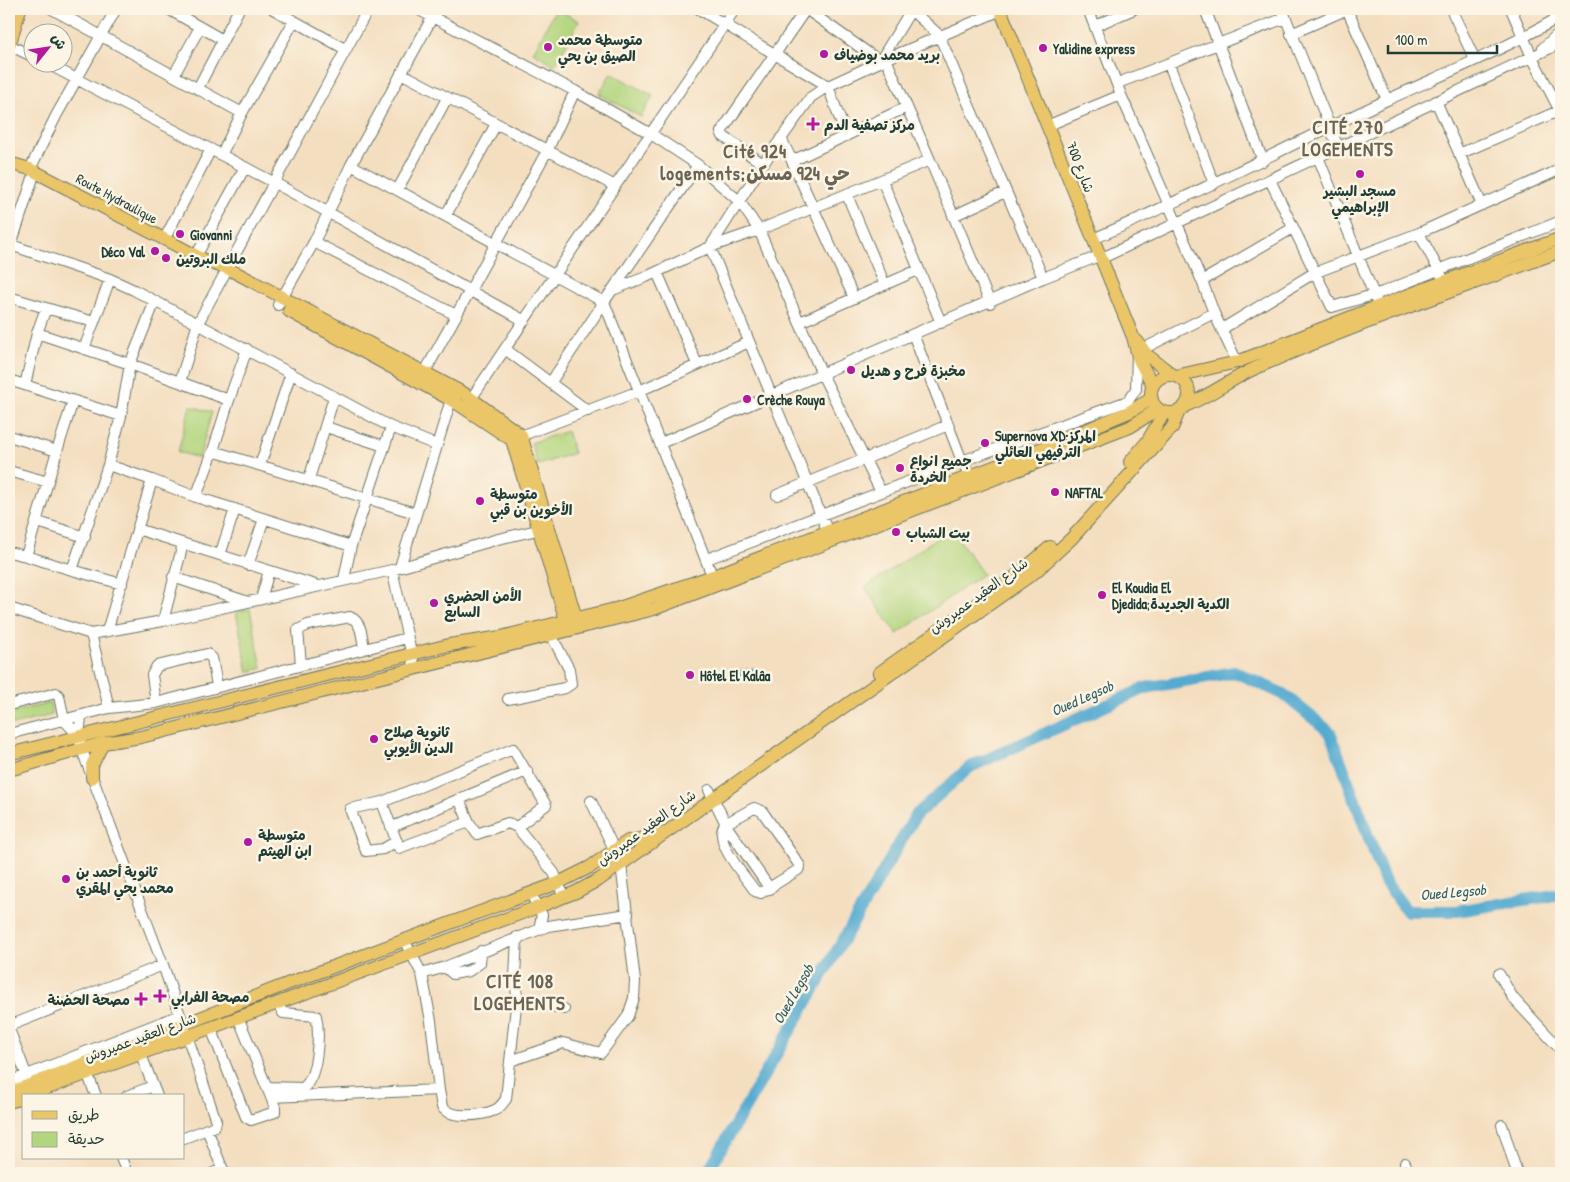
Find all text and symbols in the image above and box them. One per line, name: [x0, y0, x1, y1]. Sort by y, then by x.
north arrow: [22, 22, 72, 72]
scale bar: [1388, 22, 1496, 54]
text: 100 m: [1395, 29, 1428, 50]
text: ش: [48, 30, 72, 53]
place label: متوسطة محمد الصيق بن يحي: [558, 30, 643, 69]
place label: Yalidine express: [1053, 39, 1135, 60]
marker: متوسطة محمد الصيق بن يحي: [542, 41, 554, 53]
marker: Yalidine express: [1037, 42, 1049, 54]
place label: بريد محمد بوضياف: [834, 45, 940, 65]
marker: بريد محمد بوضياف: [818, 48, 830, 60]
district label: CITÉ 270 LOGEMENTS: [1302, 114, 1394, 162]
place label: مركز تصفية الدم: [824, 115, 915, 136]
marker: مركز تصفية الدم: [806, 117, 820, 131]
district label: Cité 924 logements;حي 924 مسكن: [660, 138, 850, 190]
street label: شارع 700: [1062, 139, 1099, 196]
street label: Route Hydraulique: [72, 168, 162, 229]
marker: مسجد البشير الإبراهيمي: [1354, 168, 1366, 180]
place label: مسجد البشير الإبراهيمي: [1322, 181, 1396, 220]
place label: Giovanni: [190, 225, 232, 244]
marker: Giovanni: [174, 228, 186, 240]
place label: Déco Val: [101, 242, 145, 261]
marker: Déco Val: [149, 245, 161, 257]
place label: ملك البروتين: [176, 249, 246, 268]
marker: ملك البروتين: [160, 252, 172, 264]
place label: مخبزة فرح و هديل: [861, 361, 966, 380]
marker: مخبزة فرح و هديل: [845, 364, 857, 376]
place label: Crèche Rouya: [757, 390, 825, 411]
marker: Crèche Rouya: [741, 393, 753, 405]
place label: Supernova XD;المركز الترفيهي العائلي: [995, 426, 1096, 465]
marker: Supernova XD;المركز الترفيهي العائلي: [979, 437, 991, 449]
place label: جميع انواع الخردة: [910, 451, 972, 486]
marker: جميع انواع الخردة: [894, 462, 906, 474]
place label: NAFTAL: [1065, 483, 1104, 502]
place label: متوسطة الأخوين بن قبي: [490, 484, 573, 523]
marker: NAFTAL: [1049, 486, 1061, 498]
marker: متوسطة الأخوين بن قبي: [474, 495, 486, 507]
place label: بيت الشباب: [906, 523, 970, 542]
marker: بيت الشباب: [890, 526, 902, 538]
street label: شارع العقيد عميروش: [925, 553, 1032, 638]
place label: El Koudia El Djedida;الكدية الجديدة: [1112, 578, 1230, 614]
place label: الأمن الحضري السابع: [444, 586, 522, 622]
marker: El Koudia El Djedida;الكدية الجديدة: [1096, 589, 1108, 601]
marker: الأمن الحضري السابع: [428, 597, 440, 609]
place label: Hôtel El Kalâa: [700, 666, 771, 685]
marker: Hôtel El Kalâa: [684, 669, 696, 681]
water label: Oued Legsob: [1048, 675, 1117, 721]
place label: ثانوية صلاح الدين الأيوبي: [384, 722, 454, 761]
marker: ثانوية صلاح الدين الأيوبي: [368, 733, 380, 745]
street label: شارع العقيد عميروش: [593, 785, 700, 870]
place label: متوسطة ابن الهيثم: [258, 825, 312, 862]
marker: متوسطة ابن الهيثم: [242, 836, 254, 848]
place label: ثانوية أحمد بن محمد يحي المقري: [76, 862, 174, 901]
marker: ثانوية أحمد بن محمد يحي المقري: [60, 873, 72, 885]
water label: Oued Legsob: [1419, 879, 1488, 905]
water label: Oued Legsob: [767, 960, 819, 1028]
district label: CITÉ 108 LOGEMENTS: [474, 968, 566, 1016]
place label: مصحة الفرابي: [171, 987, 249, 1010]
marker: مصحة الفرابي: [153, 989, 167, 1003]
place label: مصحة الحضنة: [47, 990, 130, 1009]
marker: مصحة الحضنة: [134, 992, 148, 1006]
street label: شارع العقيد عميروش: [81, 1008, 199, 1067]
legend: [22, 1094, 185, 1160]
text: طريق: [68, 1104, 100, 1125]
text: حديقة: [68, 1128, 105, 1149]

